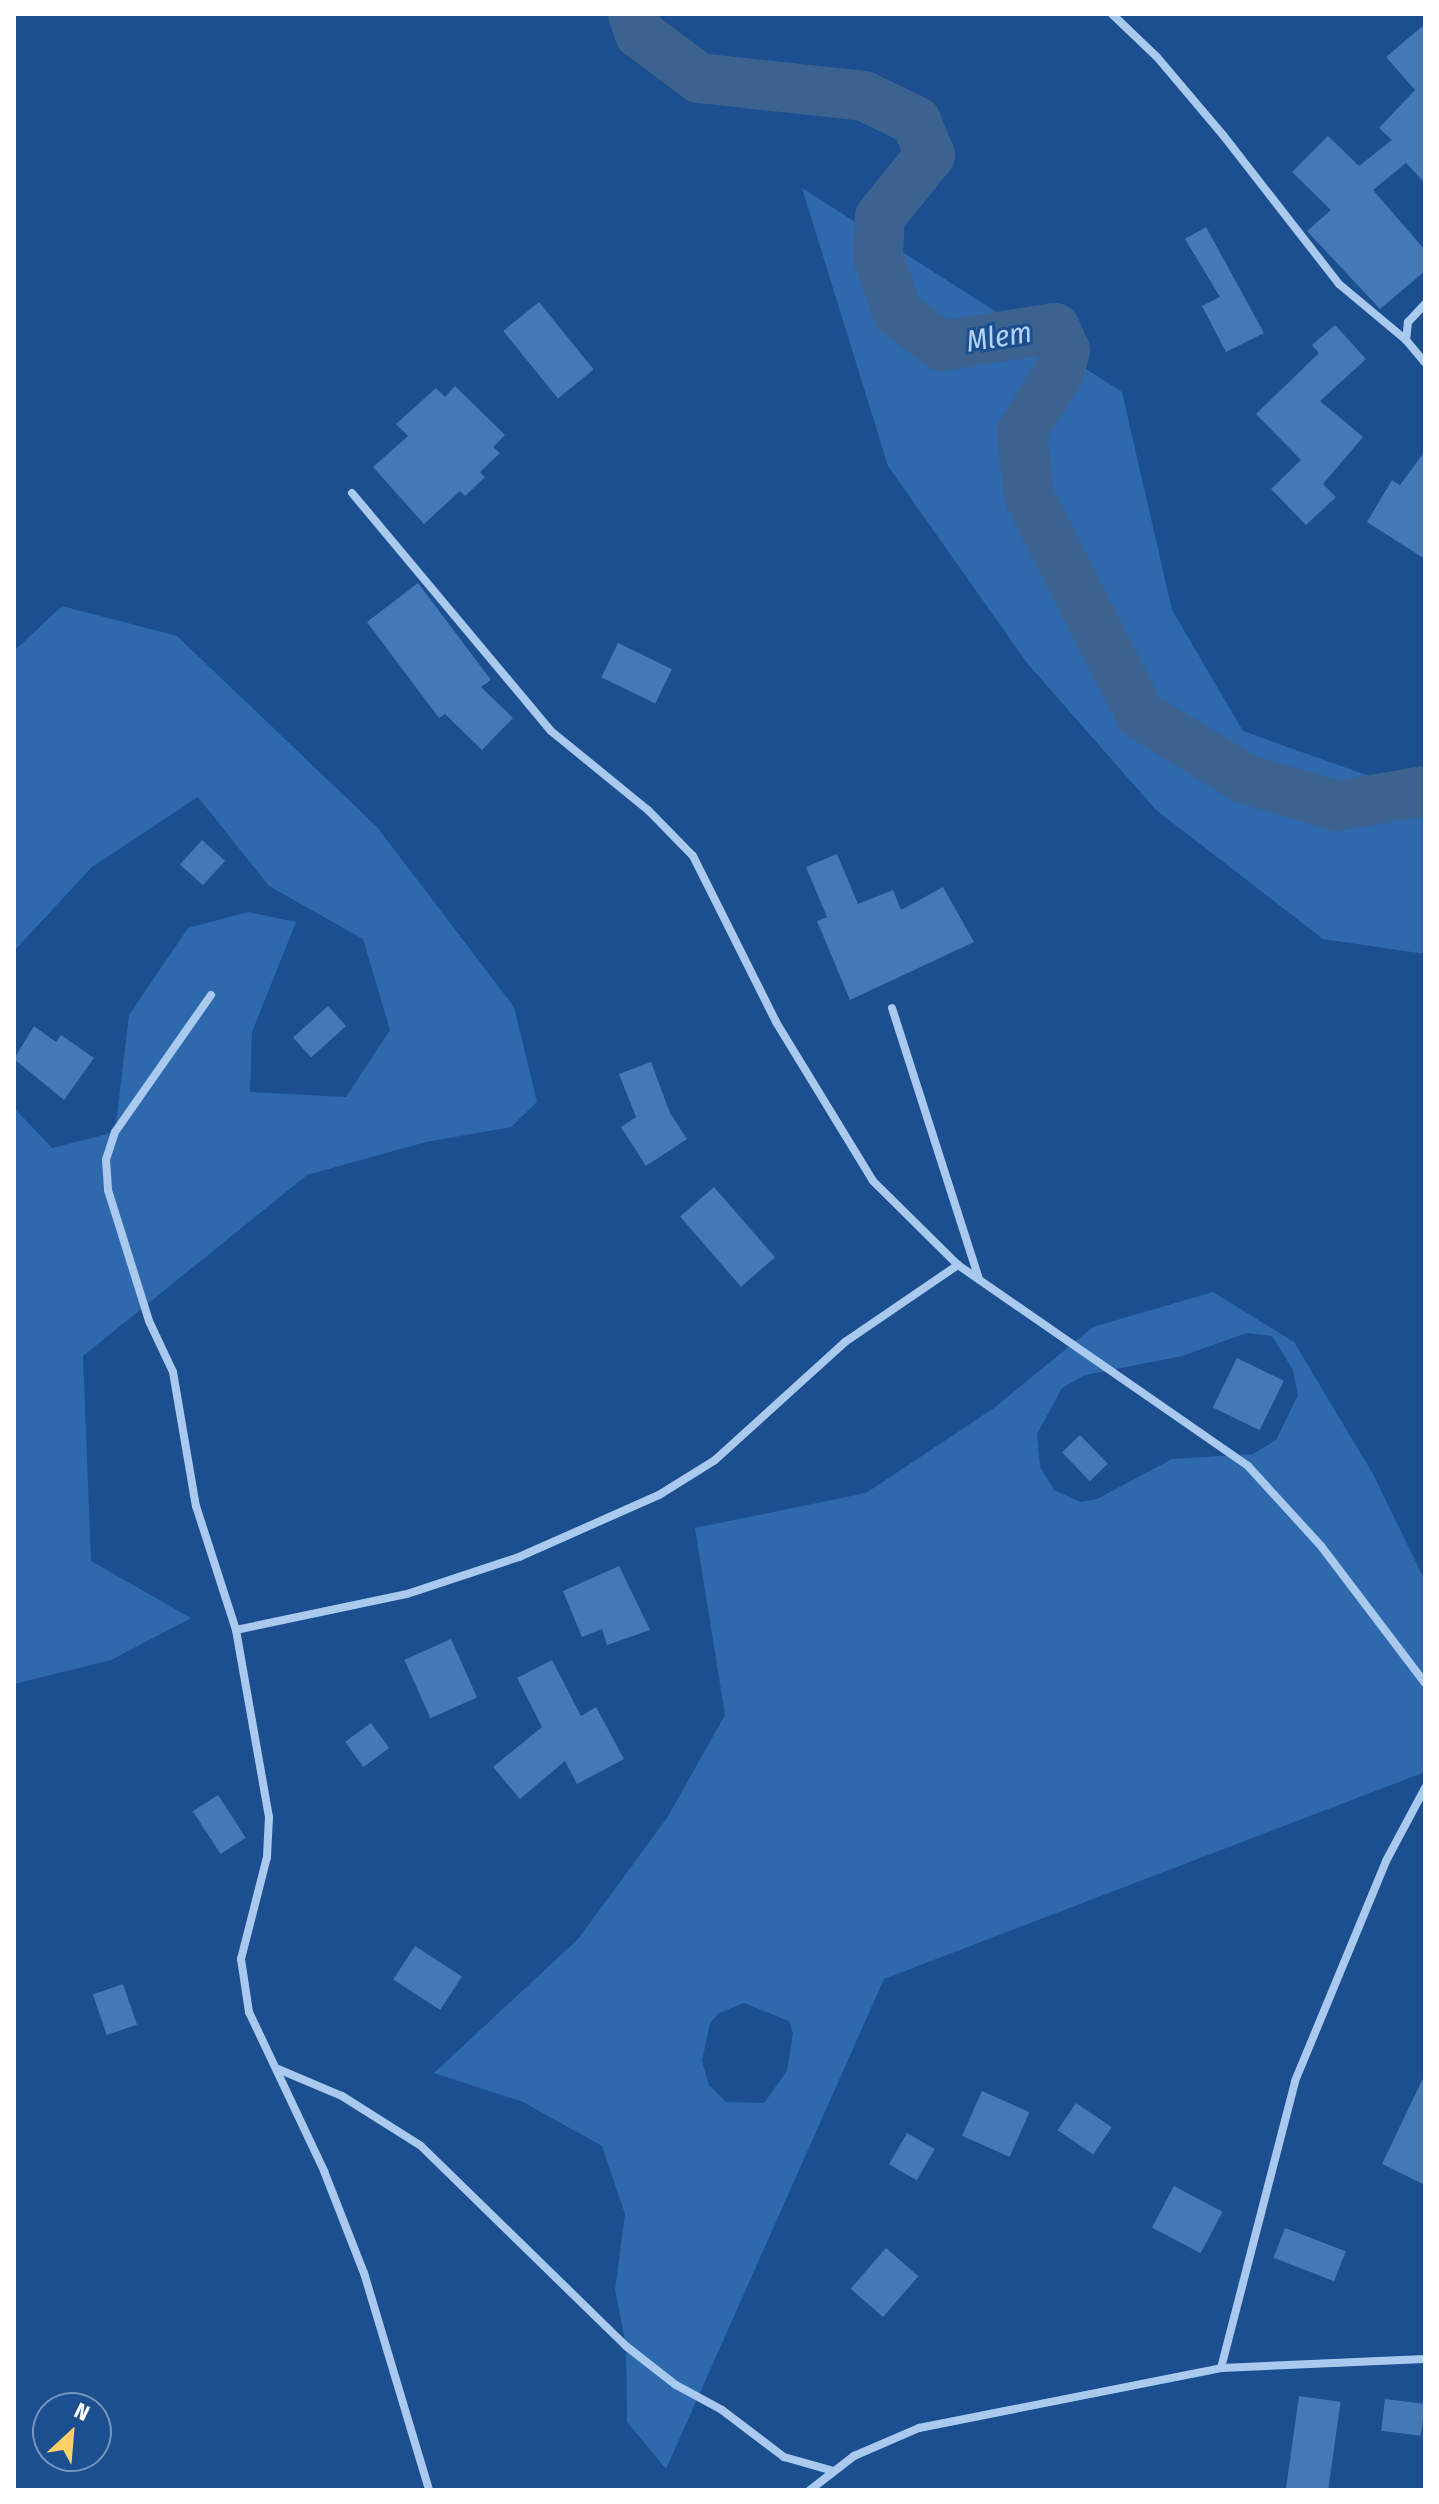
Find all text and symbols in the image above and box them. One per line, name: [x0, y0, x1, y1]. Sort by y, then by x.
water label: Mlem: [964, 314, 1034, 360]
north arrow: [32, 2392, 112, 2472]
text: N: [70, 2397, 94, 2427]

